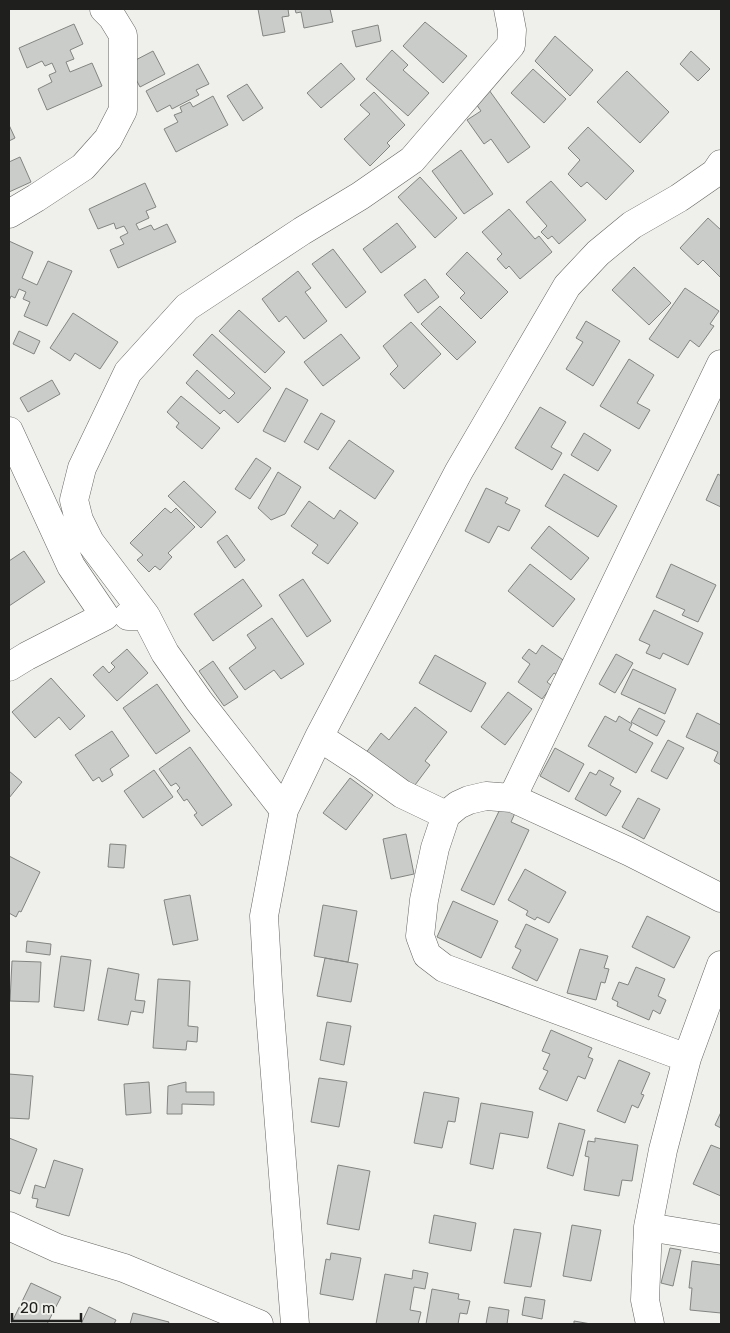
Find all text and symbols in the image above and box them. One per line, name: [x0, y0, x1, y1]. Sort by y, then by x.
scale bar: [12, 1290, 81, 1322]
text: 20 m: [20, 1299, 55, 1317]

